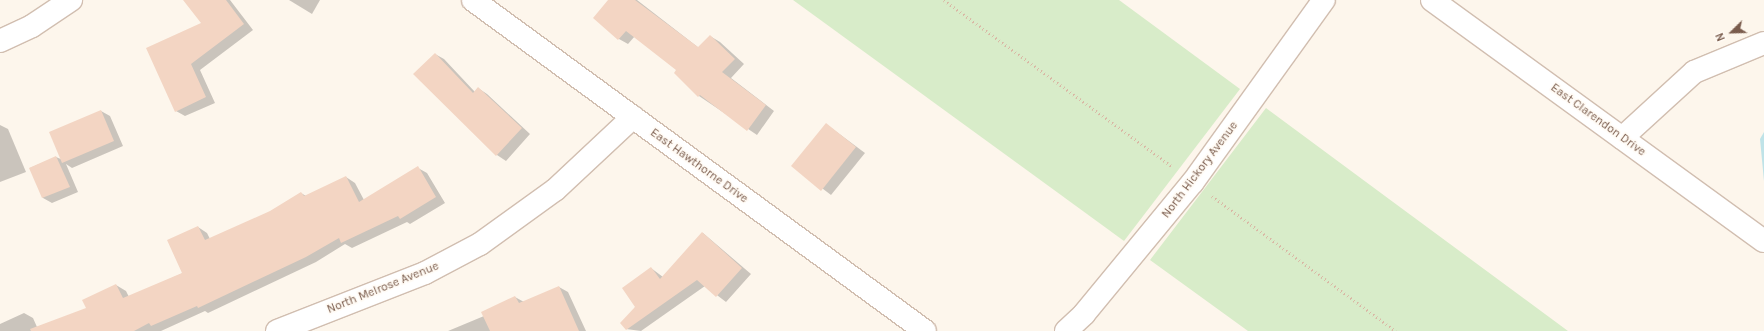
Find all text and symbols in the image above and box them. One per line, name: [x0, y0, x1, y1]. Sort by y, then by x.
north arrow: [1712, 12, 1752, 52]
text: N: [1713, 31, 1728, 43]
street label: East Clarendon Drive: [1548, 81, 1648, 159]
street label: North Hickory Avenue: [1159, 119, 1241, 221]
street label: East Hawthorne Drive: [647, 126, 751, 206]
street label: North Melrose Avenue: [325, 259, 441, 317]

